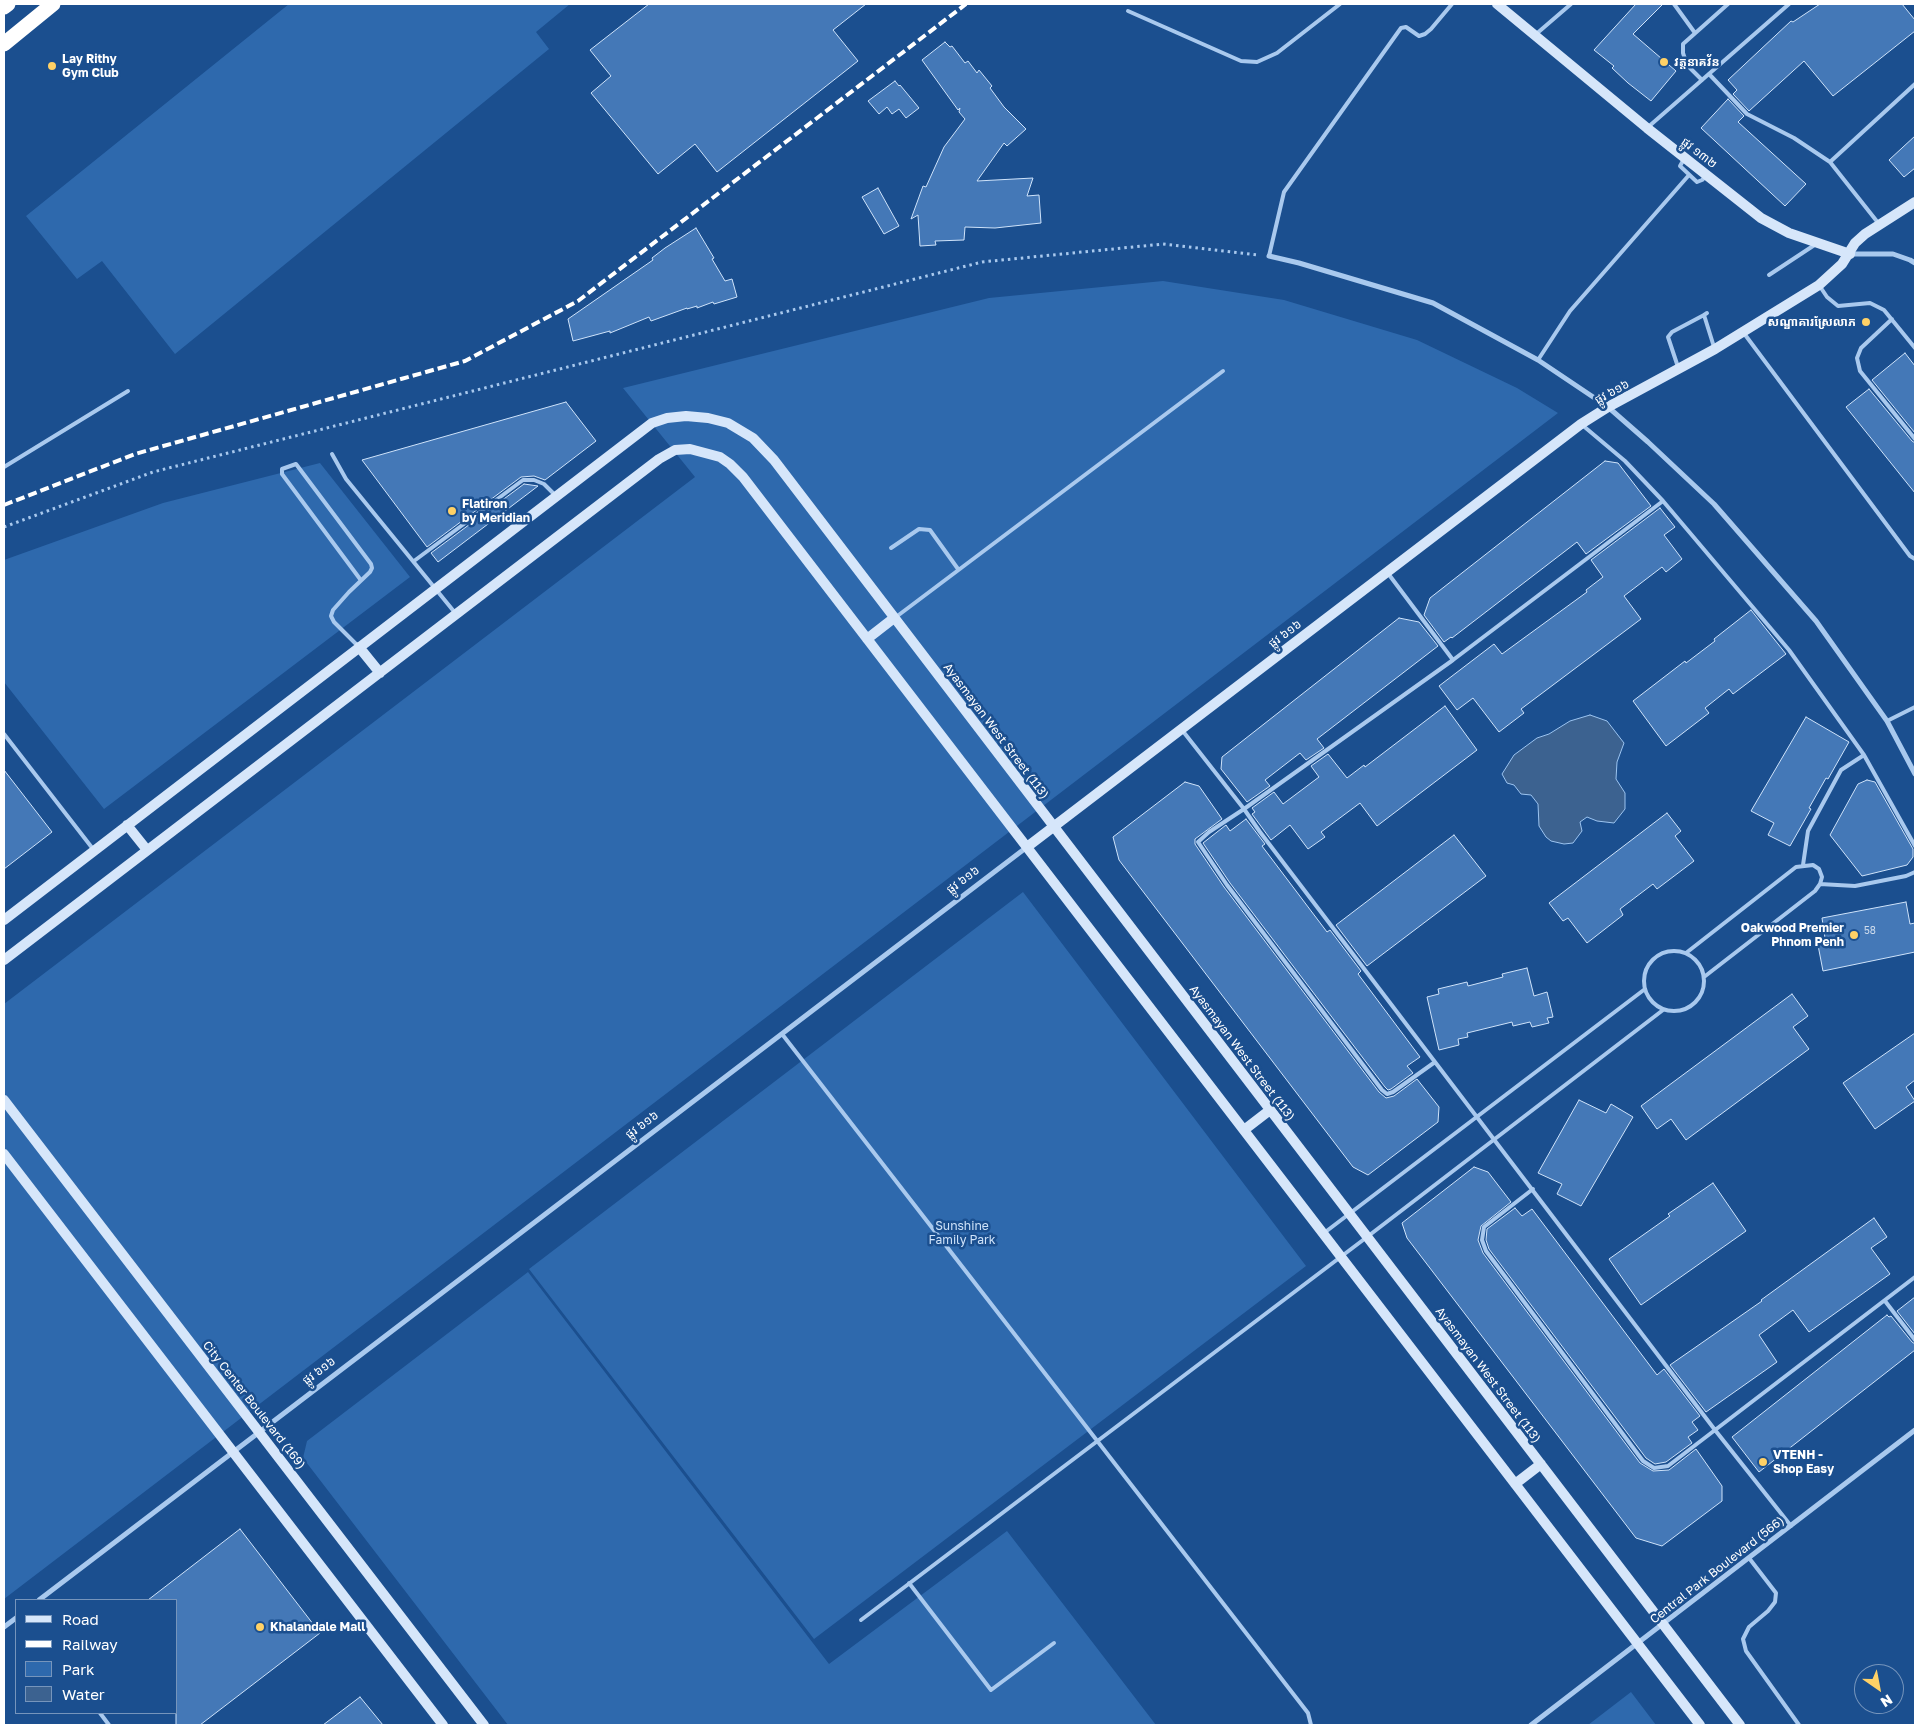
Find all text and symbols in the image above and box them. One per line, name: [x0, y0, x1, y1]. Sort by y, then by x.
place label: Lay Rithy Gym Club: [62, 52, 119, 80]
place label: វត្តនាគវ័ន: [1674, 55, 1720, 69]
marker: វត្តនាគវ័ន: [1658, 56, 1670, 68]
marker: Lay Rithy Gym Club: [46, 60, 58, 72]
street label: ផ្លូវ ១៣២: [1678, 135, 1720, 171]
place label: សណ្ឋាគារស្រែលាភ: [1768, 315, 1856, 329]
marker: សណ្ឋាគារស្រែលាភ: [1860, 316, 1872, 328]
street label: ផ្លូវ ៦១៦: [1592, 377, 1632, 407]
place label: Flatiron by Meridian: [462, 497, 530, 525]
marker: Flatiron by Meridian: [446, 505, 458, 517]
street label: ផ្លូវ ៦១៦: [1266, 617, 1304, 651]
street label: Ayasmayan West Street (113): [940, 660, 1052, 802]
street label: ផ្លូវ ៦១៦: [944, 863, 982, 897]
place label: Oakwood Premier Phnom Penh: [1741, 921, 1844, 949]
house number: 58: [1864, 925, 1876, 937]
marker: Oakwood Premier Phnom Penh: [1848, 929, 1860, 941]
street label: Ayasmayan West Street (113): [1186, 982, 1298, 1124]
street label: ផ្លូវ ៦១៦: [623, 1108, 661, 1142]
park label: Sunshine Family Park: [929, 1219, 995, 1247]
street label: Ayasmayan West Street (113): [1432, 1304, 1544, 1446]
street label: City Center Boulevard (169): [200, 1338, 308, 1472]
street label: ផ្លូវ ៦១៦: [300, 1354, 338, 1388]
place label: VTENH - Shop Easy: [1773, 1448, 1834, 1476]
marker: VTENH - Shop Easy: [1757, 1456, 1769, 1468]
street label: Central Park Boulevard (566): [1647, 1513, 1787, 1627]
legend: [15, 1599, 178, 1714]
text: Road: [62, 1610, 99, 1628]
place label: Khalandale Mall: [270, 1620, 365, 1634]
marker: Khalandale Mall: [254, 1621, 266, 1633]
text: Railway: [62, 1635, 118, 1653]
text: Park: [62, 1660, 94, 1678]
north arrow: [1854, 1664, 1904, 1714]
text: Water: [62, 1685, 105, 1703]
text: N: [1878, 1691, 1896, 1711]

